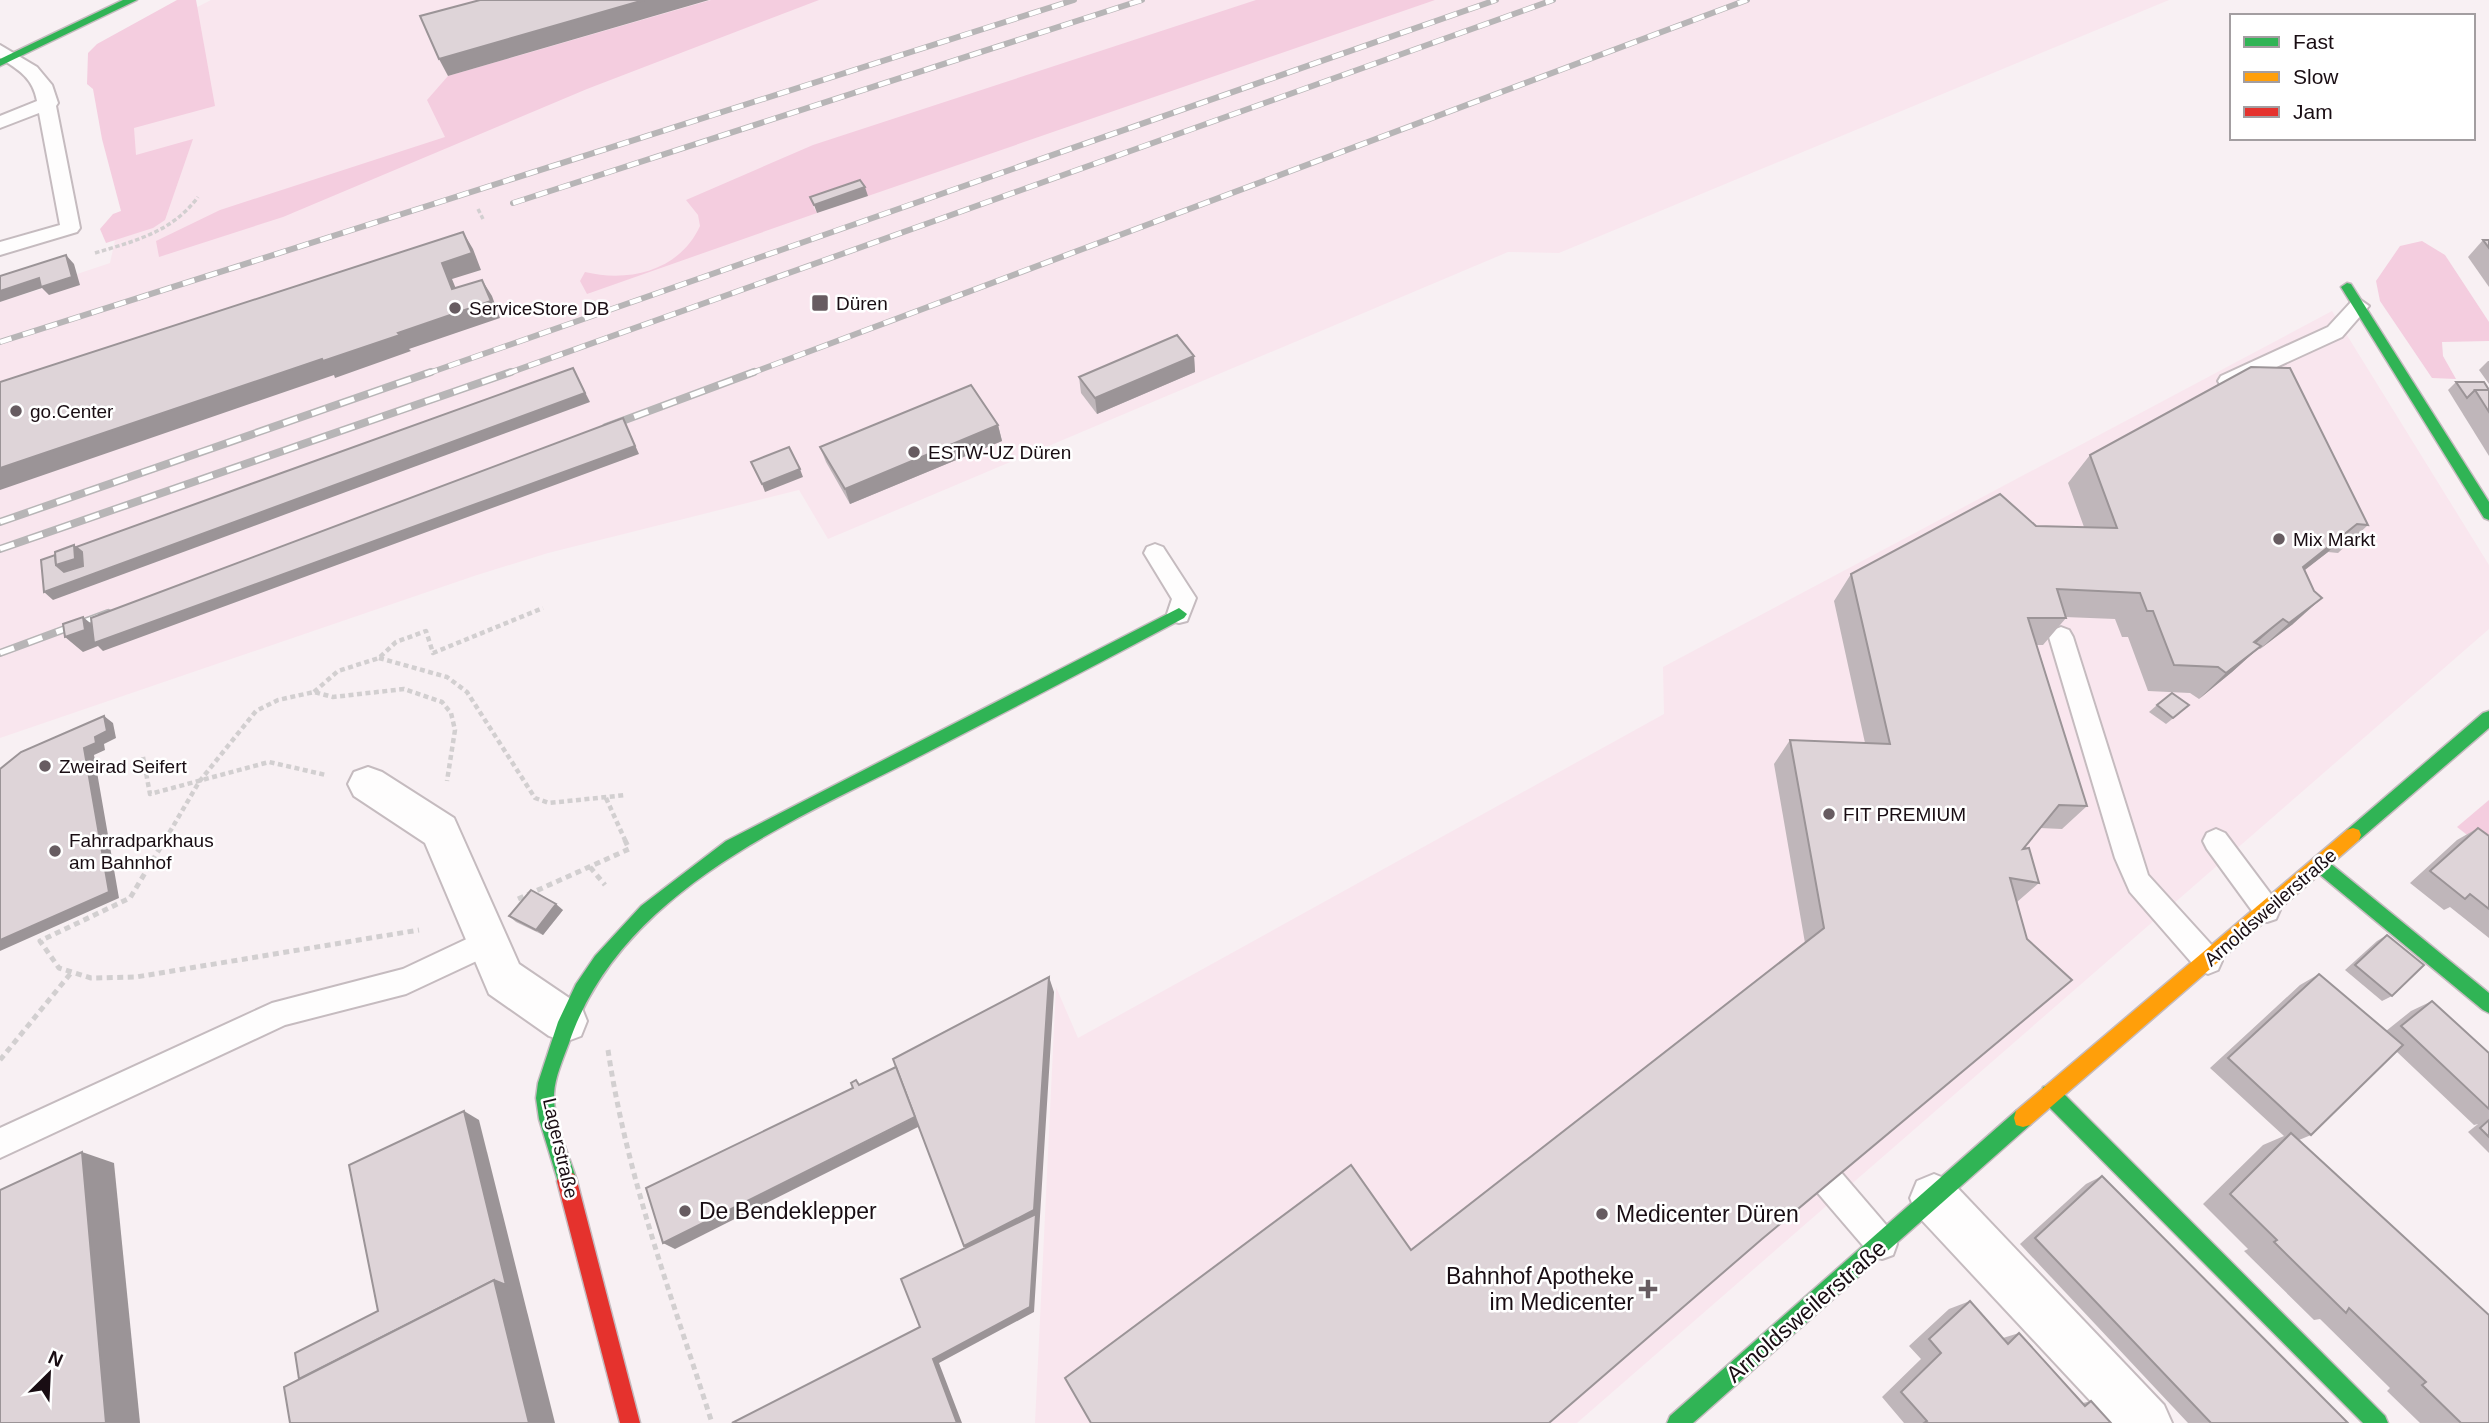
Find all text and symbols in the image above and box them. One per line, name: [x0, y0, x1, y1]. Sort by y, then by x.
legend: [2230, 14, 2475, 140]
text: Fast: [2293, 30, 2334, 53]
text: Slow: [2293, 65, 2339, 88]
text: Jam: [2293, 100, 2333, 123]
marker: Düren: [810, 293, 830, 313]
place label: Düren: [836, 293, 888, 314]
place label: ServiceStore DB: [469, 298, 609, 319]
marker: ServiceStore DB: [447, 300, 463, 316]
place label: go.Center: [30, 401, 114, 422]
marker: go.Center: [8, 403, 24, 419]
place label: ESTW-UZ Düren: [928, 442, 1071, 463]
marker: ESTW-UZ Düren: [906, 444, 922, 460]
place label: Mix Markt: [2293, 529, 2376, 550]
marker: Mix Markt: [2271, 531, 2287, 547]
place label: Zweirad Seifert: [59, 756, 187, 777]
marker: Zweirad Seifert: [37, 758, 53, 774]
place label: FIT PREMIUM: [1843, 804, 1966, 825]
marker: FIT PREMIUM: [1821, 806, 1837, 822]
place label: Fahrradparkhaus am Bahnhof: [69, 830, 214, 873]
marker: Fahrradparkhaus am Bahnhof: [47, 843, 63, 859]
street label: Arnoldsweilerstraße: [2200, 844, 2341, 970]
street label: Lagerstraße: [539, 1096, 582, 1200]
place label: De Bendeklepper: [699, 1198, 877, 1224]
place label: Medicenter Düren: [1616, 1201, 1799, 1227]
marker: De Bendeklepper: [677, 1203, 693, 1219]
marker: Medicenter Düren: [1594, 1206, 1610, 1222]
street label: Arnoldsweilerstraße: [1721, 1235, 1891, 1387]
place label: Bahnhof Apotheke im Medicenter: [1446, 1263, 1634, 1315]
marker: Bahnhof Apotheke im Medicenter: [1640, 1281, 1656, 1297]
north arrow: [14, 1339, 84, 1409]
text: N: [45, 1347, 66, 1371]

